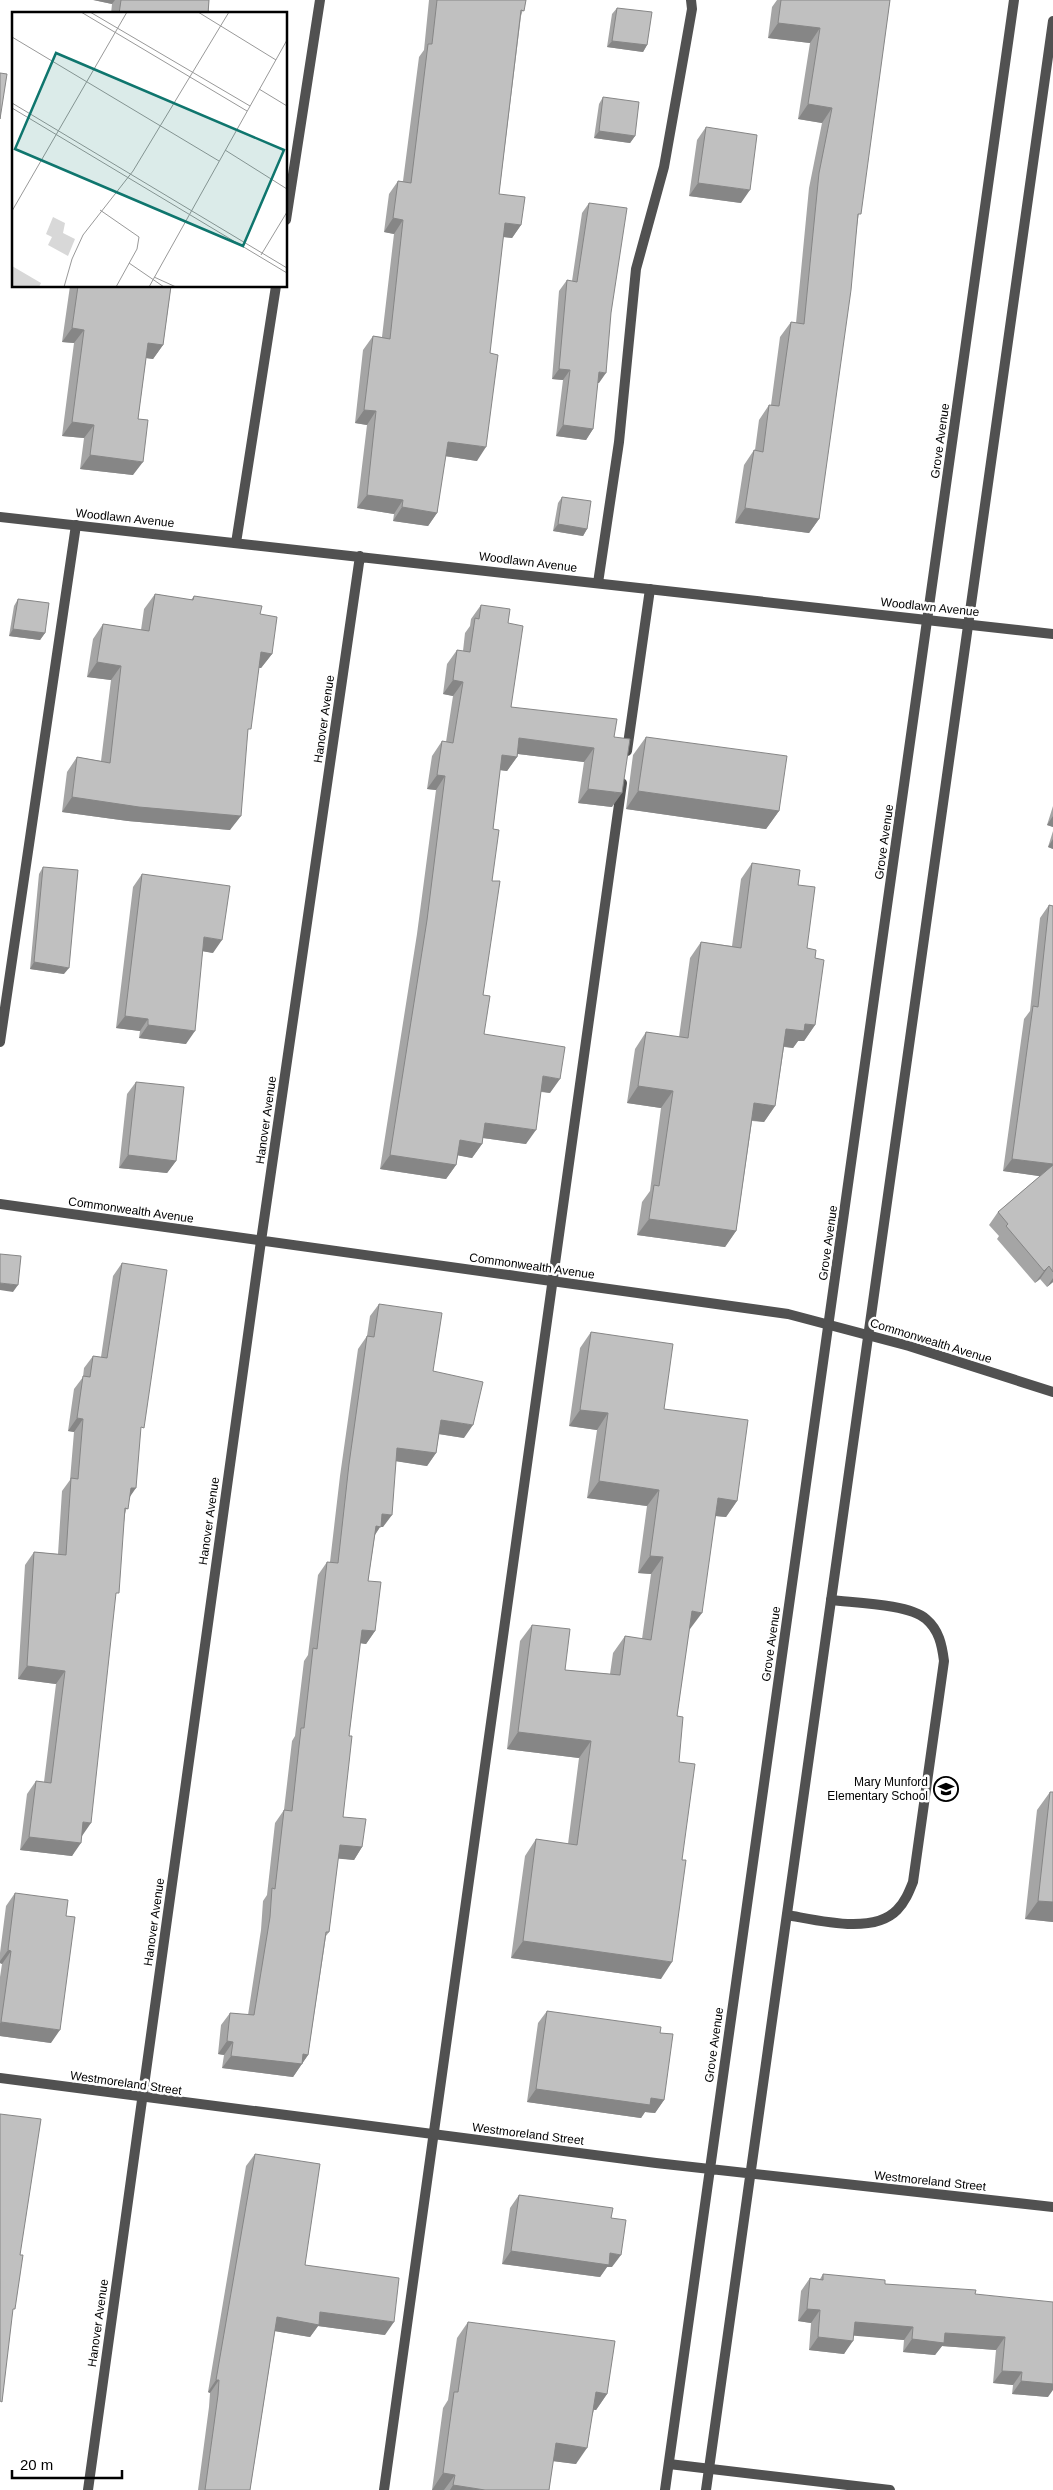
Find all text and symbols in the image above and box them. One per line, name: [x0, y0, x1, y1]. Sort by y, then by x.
inset map: [12, 12, 288, 288]
street label: Grove Avenue: [928, 402, 952, 480]
street label: Woodlawn Avenue: [75, 506, 175, 530]
street label: Woodlawn Avenue: [478, 549, 578, 575]
street label: Woodlawn Avenue: [880, 595, 980, 619]
street label: Hanover Avenue: [311, 674, 337, 764]
street label: Grove Avenue: [872, 803, 896, 881]
street label: Hanover Avenue: [253, 1075, 279, 1165]
street label: Commonwealth Avenue: [67, 1194, 195, 1226]
street label: Grove Avenue: [816, 1204, 840, 1282]
street label: Commonwealth Avenue: [468, 1250, 596, 1282]
street label: Commonwealth Avenue: [868, 1316, 994, 1366]
street label: Hanover Avenue: [196, 1476, 222, 1566]
street label: Grove Avenue: [759, 1605, 783, 1683]
place label: Mary Munford Elementary School: [827, 1775, 928, 1803]
school or university icon: Mary Munford Elementary School: [933, 1776, 959, 1802]
street label: Hanover Avenue: [141, 1877, 167, 1967]
street label: Grove Avenue: [702, 2006, 726, 2084]
street label: Westmoreland Street: [69, 2068, 183, 2098]
street label: Westmoreland Street: [471, 2120, 585, 2148]
street label: Westmoreland Street: [873, 2168, 987, 2194]
street label: Hanover Avenue: [85, 2278, 111, 2368]
scale bar: [12, 2448, 122, 2480]
text: 20 m: [20, 2456, 53, 2473]

